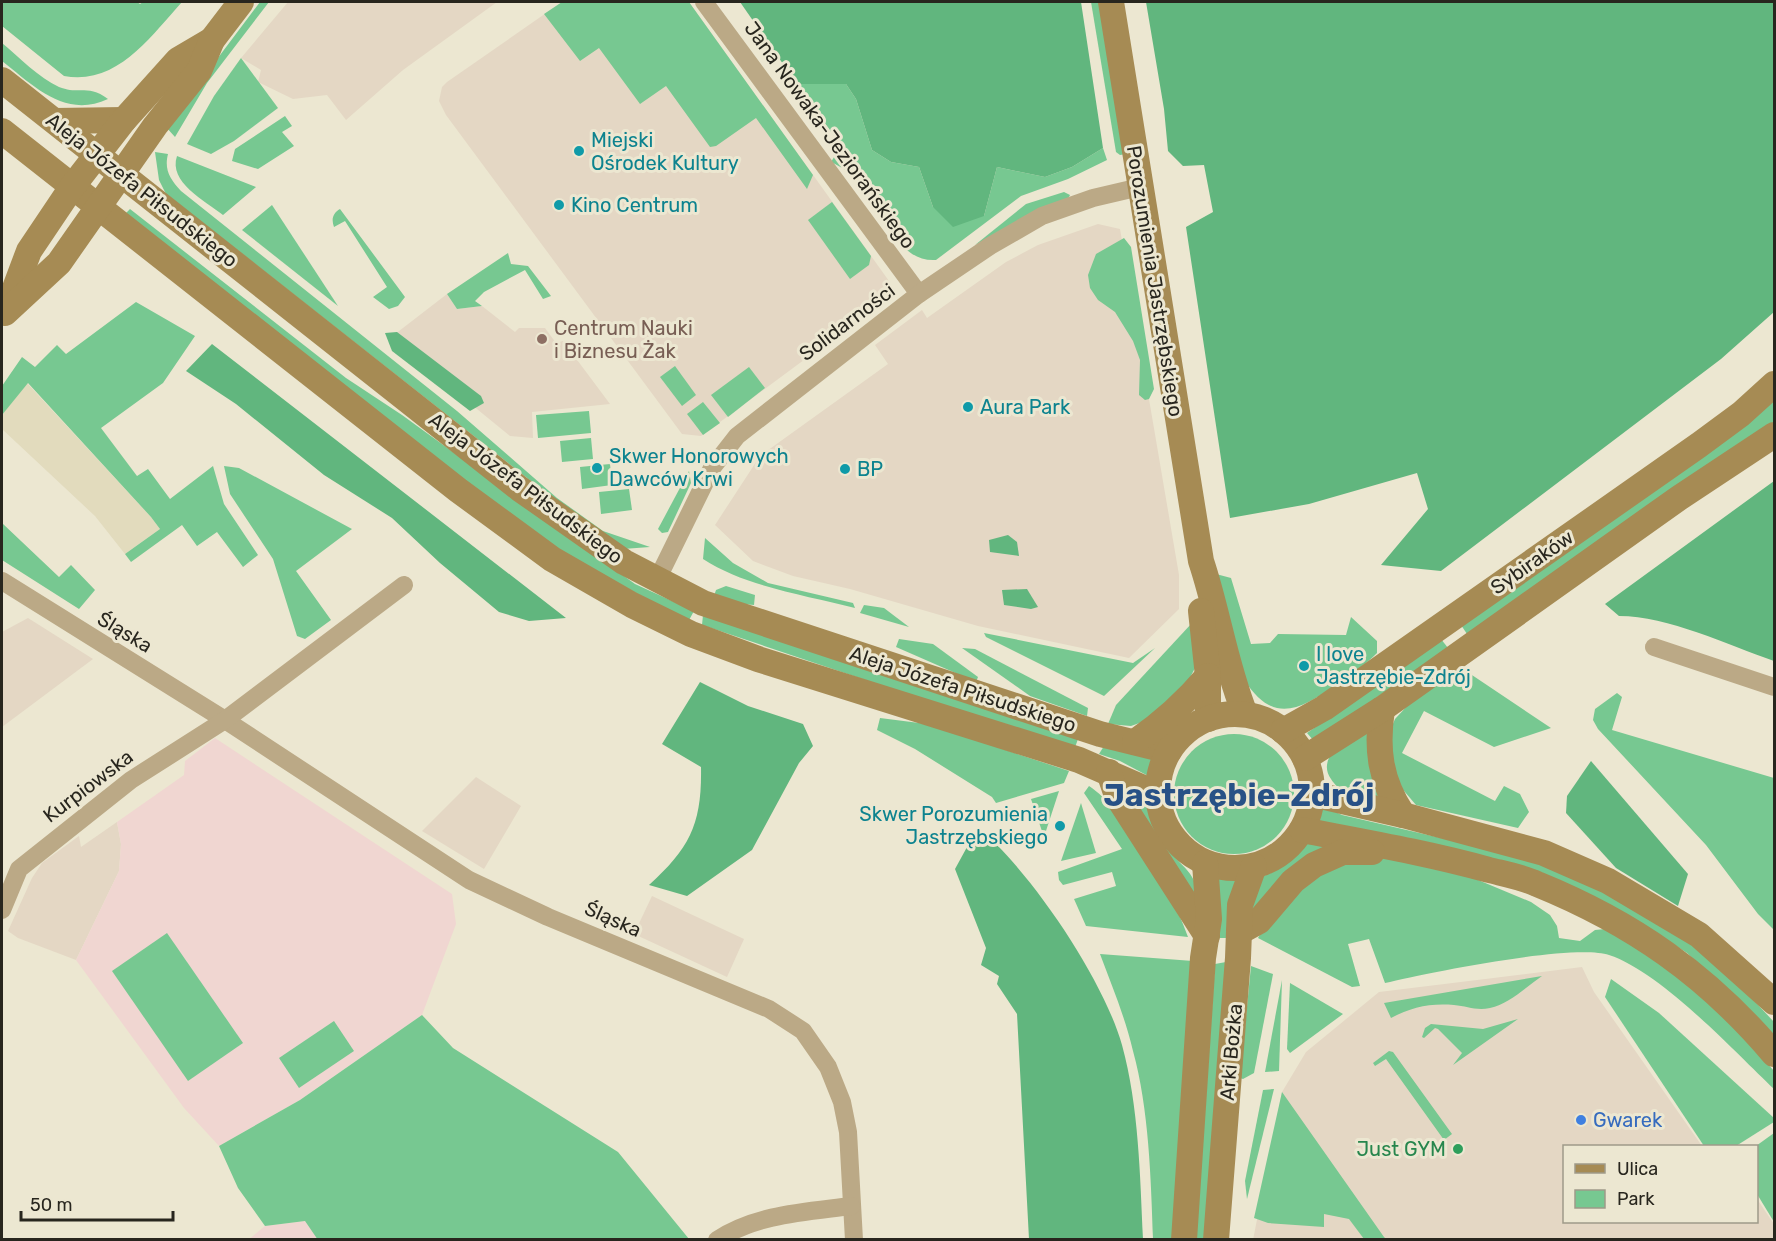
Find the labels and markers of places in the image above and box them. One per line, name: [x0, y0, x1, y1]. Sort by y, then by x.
place label: Miejski Ośrodek Kultury: [591, 128, 739, 175]
marker: Miejski Ośrodek Kultury: [572, 144, 586, 158]
place label: Kino Centrum: [571, 193, 698, 217]
marker: Kino Centrum: [552, 198, 566, 212]
place label: Centrum Nauki i Biznesu Żak: [554, 316, 693, 363]
marker: Centrum Nauki i Biznesu Żak: [535, 332, 549, 346]
place label: Aura Park: [980, 395, 1071, 419]
marker: Aura Park: [961, 400, 975, 414]
place label: Skwer Honorowych Dawców Krwi: [609, 444, 789, 491]
place label: BP: [857, 457, 883, 481]
marker: Skwer Honorowych Dawców Krwi: [590, 461, 604, 475]
marker: BP: [838, 462, 852, 476]
place label: I love Jastrzębie-Zdrój: [1316, 642, 1471, 689]
marker: I love Jastrzębie-Zdrój: [1297, 659, 1311, 673]
place label: Skwer Porozumienia Jastrzębskiego: [859, 802, 1048, 849]
marker: Skwer Porozumienia Jastrzębskiego: [1053, 819, 1067, 833]
place label: Gwarek: [1593, 1108, 1663, 1132]
marker: Gwarek: [1574, 1113, 1588, 1127]
place label: Just GYM: [1357, 1137, 1446, 1161]
marker: Just GYM: [1451, 1142, 1465, 1156]

